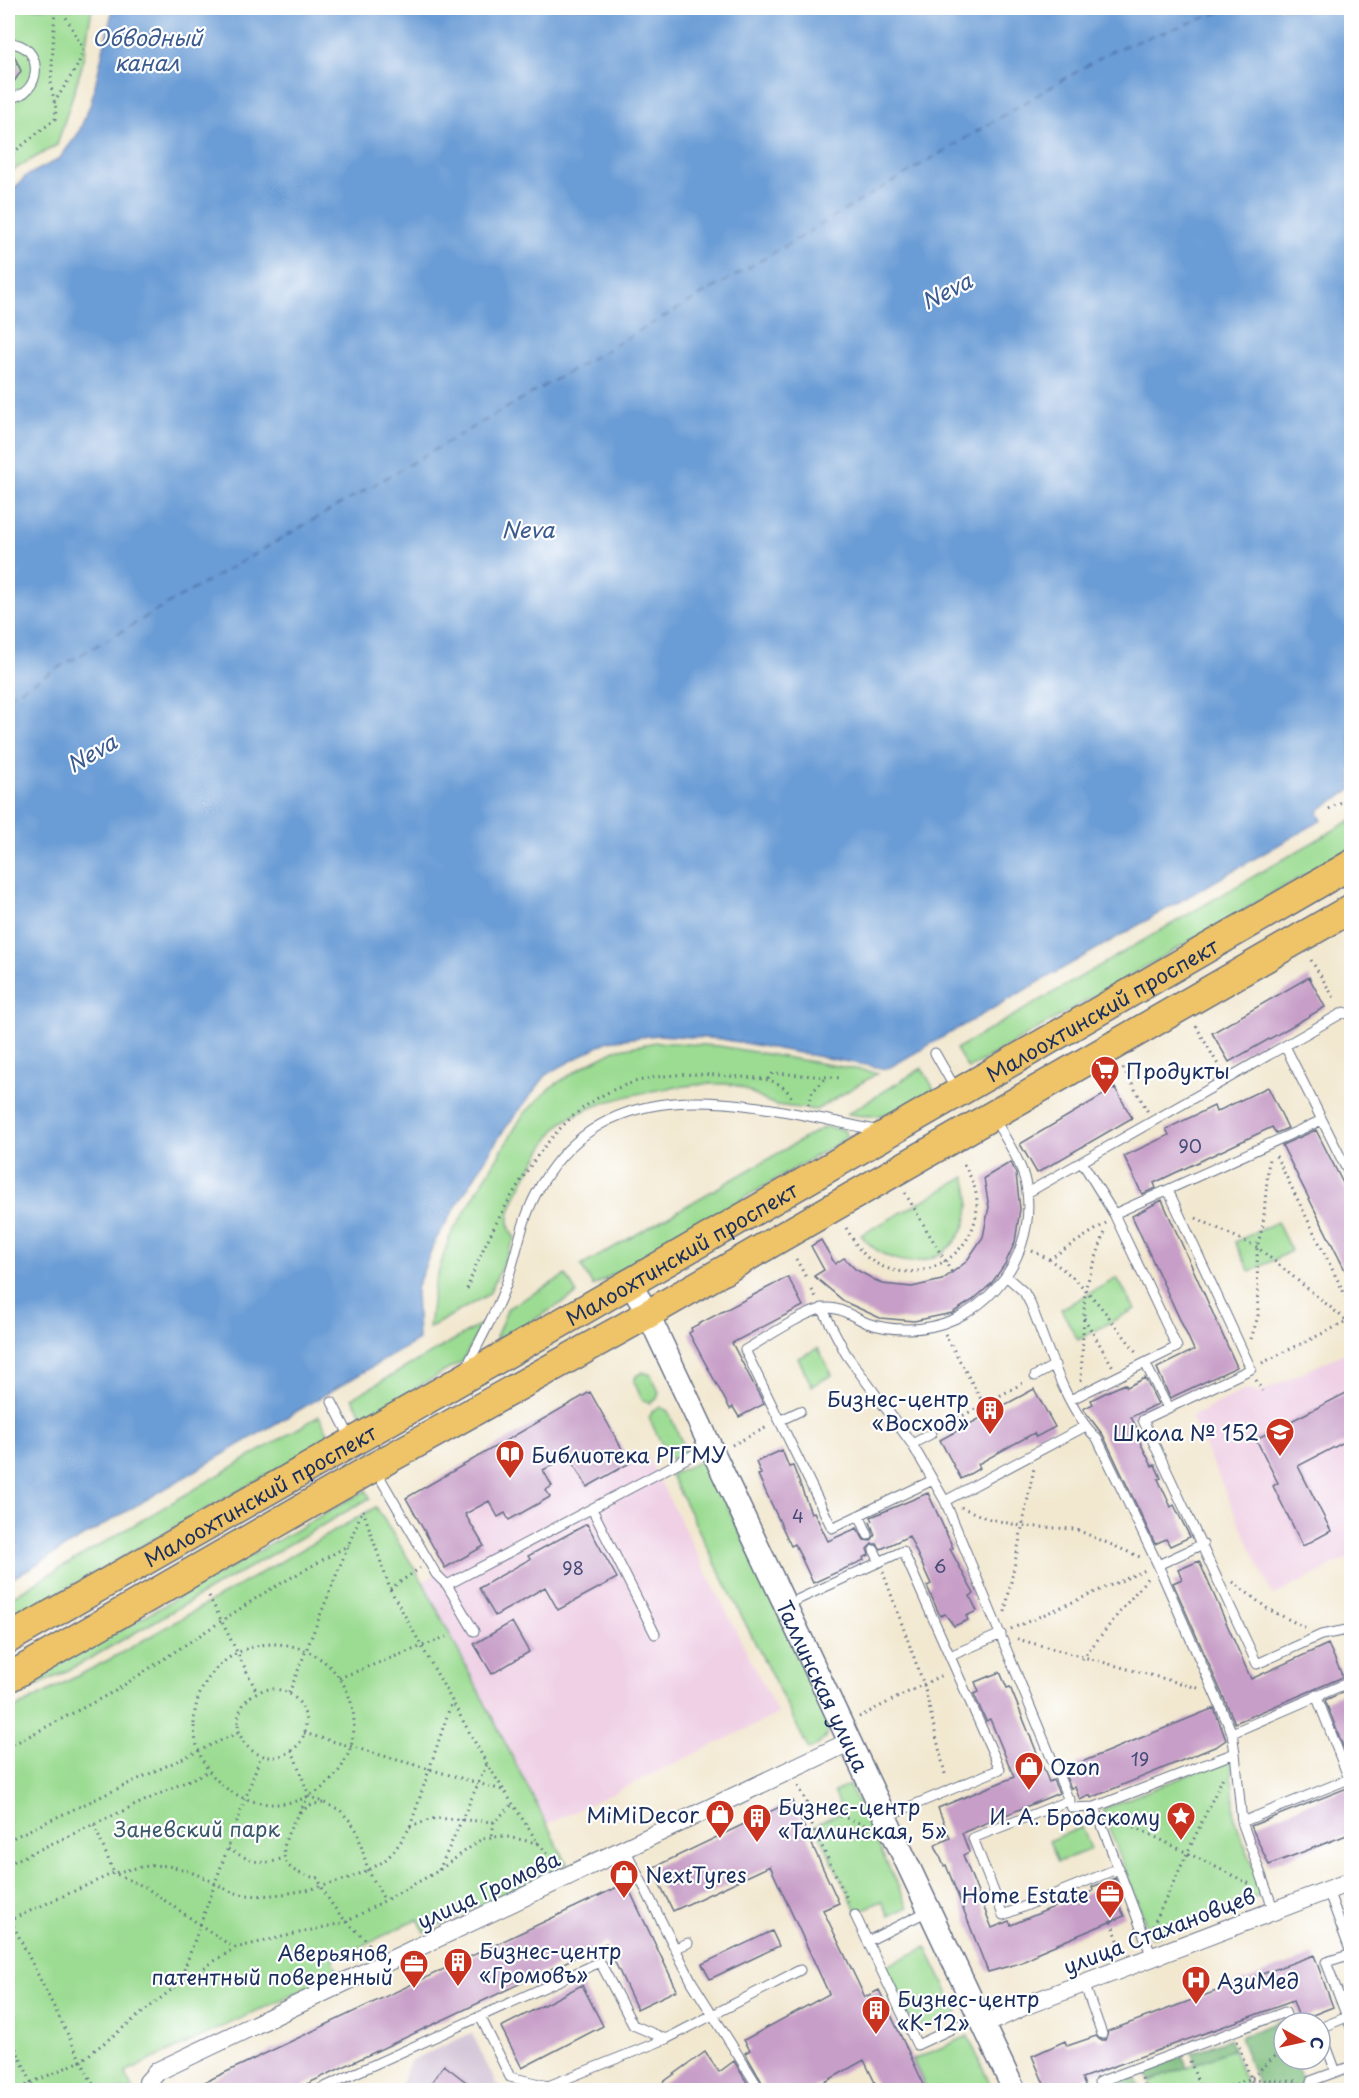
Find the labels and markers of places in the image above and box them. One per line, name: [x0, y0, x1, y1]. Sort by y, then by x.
supermarket icon: Продукты: [1089, 1054, 1121, 1096]
place label: Продукты: [1126, 1054, 1230, 1086]
place label: Бизнес-центр «Восход»: [827, 1382, 969, 1438]
building icon: Бизнес-центр «Восход»: [974, 1394, 1006, 1436]
place label: Школа № 152: [1113, 1416, 1259, 1448]
school or university icon: Школа № 152: [1264, 1416, 1296, 1458]
library icon: Библиотека РГГМУ: [494, 1438, 526, 1480]
place label: Библиотека РГГМУ: [531, 1438, 726, 1470]
shop icon: Ozon: [1013, 1750, 1045, 1792]
place label: Ozon: [1050, 1750, 1100, 1782]
place label: Бизнес-центр «Таллинская, 5»: [778, 1790, 947, 1846]
place label: MiMiDecor: [586, 1798, 699, 1830]
shop icon: MiMiDecor: [704, 1798, 736, 1840]
place label: И. А. Бродскому: [989, 1800, 1160, 1832]
place icon: И. А. Бродскому: [1165, 1800, 1197, 1842]
building icon: Бизнес-центр «Таллинская, 5»: [741, 1802, 773, 1844]
shop icon: NextTyres: [608, 1858, 640, 1900]
place label: NextTyres: [645, 1858, 747, 1890]
place label: Home Estate: [962, 1878, 1089, 1910]
office icon: Home Estate: [1094, 1878, 1126, 1920]
place label: Бизнес-центр «Громовъ»: [479, 1934, 621, 1990]
place label: Аверьянов, патентный поверенный: [151, 1936, 393, 1992]
building icon: Бизнес-центр «Громовъ»: [442, 1946, 474, 1988]
office icon: Аверьянов, патентный поверенный: [398, 1948, 430, 1990]
hospital icon: АзиМед: [1180, 1964, 1212, 2006]
place label: АзиМед: [1217, 1964, 1299, 1996]
place label: Бизнес-центр «К-12»: [897, 1982, 1039, 2038]
building icon: Бизнес-центр «К-12»: [860, 1994, 892, 2036]

